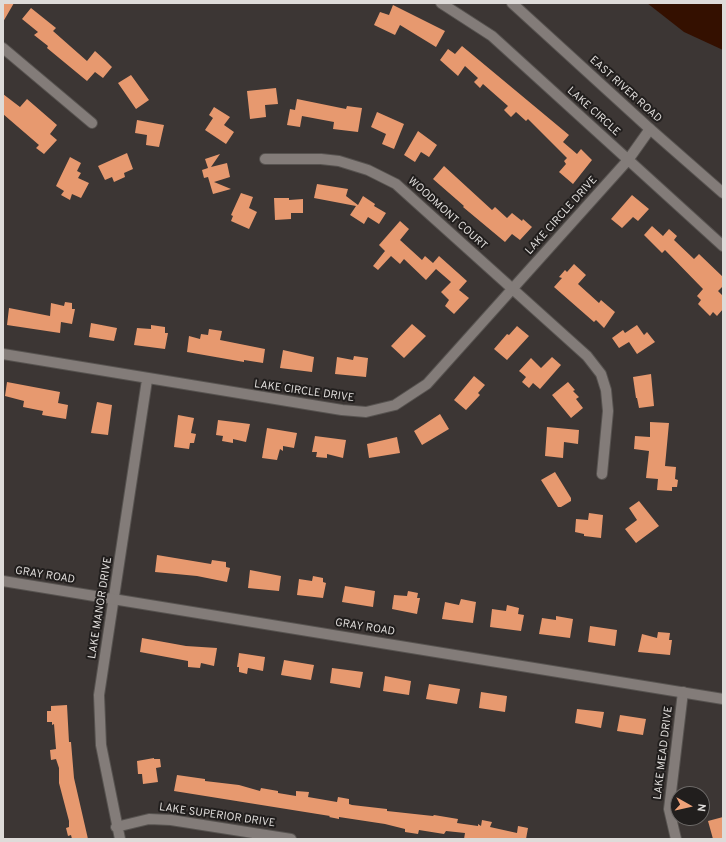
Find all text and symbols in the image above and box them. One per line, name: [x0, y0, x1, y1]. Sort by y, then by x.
street label: EAST RIVER ROAD: [586, 54, 664, 126]
street label: LAKE CIRCLE: [564, 85, 622, 139]
street label: LAKE CIRCLE DRIVE: [523, 174, 601, 258]
street label: WOODMONT COURT: [405, 175, 489, 253]
street label: LAKE CIRCLE DRIVE: [253, 378, 355, 406]
street label: LAKE MANOR DRIVE: [86, 556, 116, 660]
street label: GRAY ROAD: [14, 565, 76, 587]
street label: GRAY ROAD: [334, 617, 396, 639]
street label: LAKE MEAD DRIVE: [652, 705, 676, 801]
north arrow: [670, 786, 710, 826]
street label: LAKE SUPERIOR DRIVE: [158, 801, 276, 831]
text: N: [693, 803, 708, 812]

